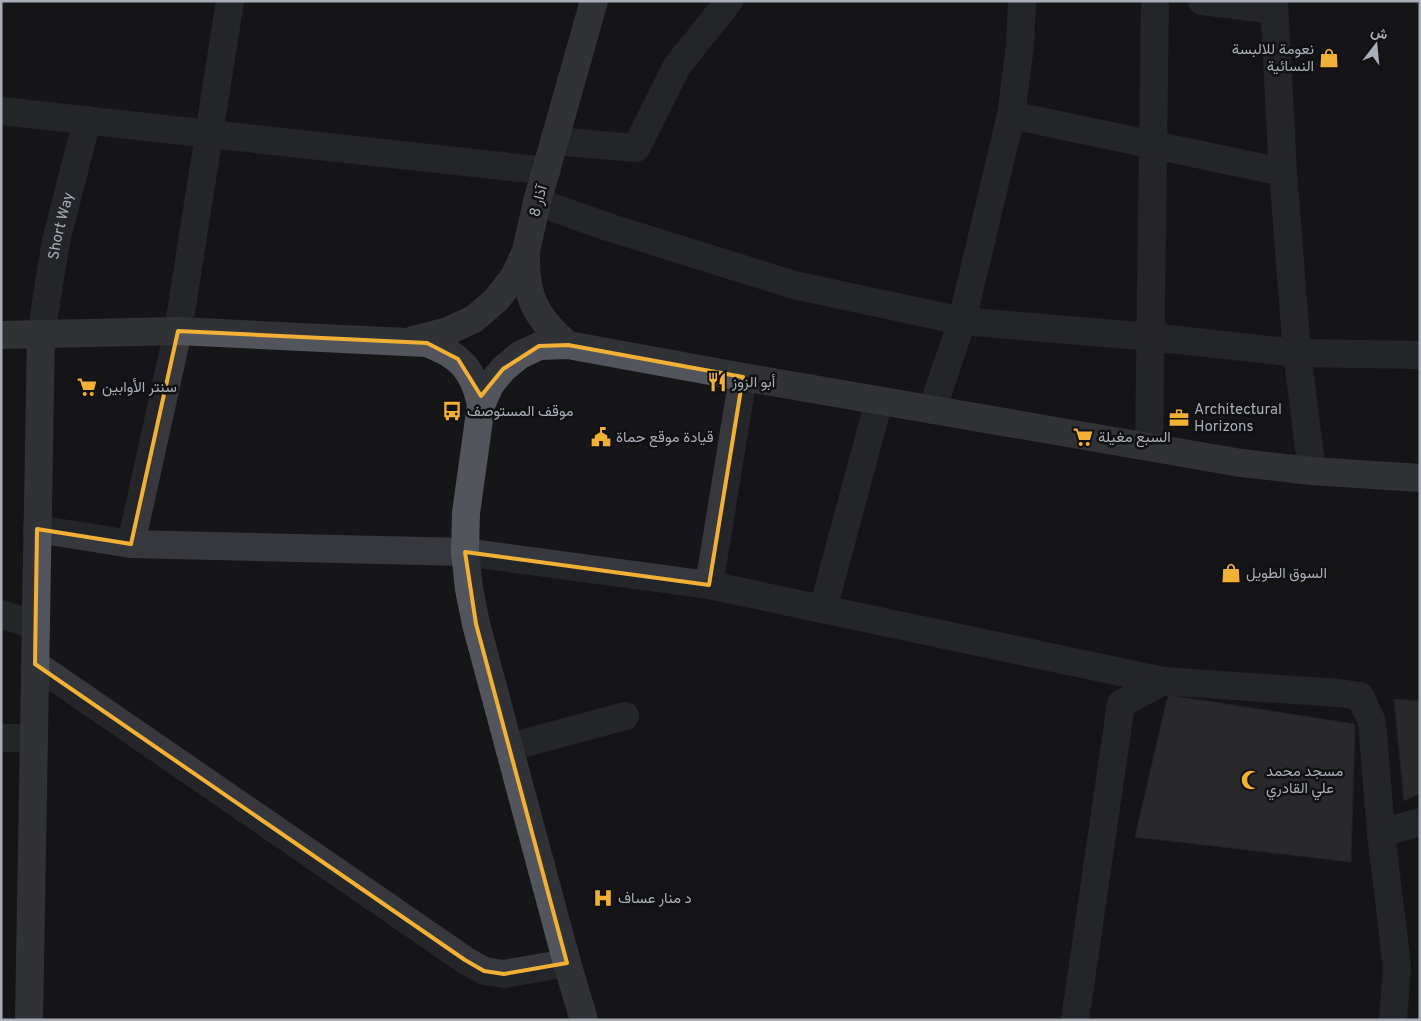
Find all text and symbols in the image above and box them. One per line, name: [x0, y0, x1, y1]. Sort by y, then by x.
north arrow: [1351, 20, 1401, 70]
text: ش: [1369, 23, 1390, 44]
place label: نعومة للالبسة النسائية: [1232, 41, 1314, 77]
shop icon: نعومة للالبسة النسائية: [1318, 47, 1340, 69]
street label: 8 آذار: [526, 182, 553, 219]
street label: Short Way: [45, 190, 79, 261]
restaurant icon: أبو الزوز: [706, 371, 728, 393]
place label: أبو الزوز: [731, 374, 776, 393]
supermarket icon: سنتر الأوابين: [76, 376, 98, 398]
place label: سنتر الأوابين: [102, 378, 177, 398]
bus stop icon: موقف المستوصف: [441, 400, 463, 422]
place label: Architectural Horizons: [1194, 401, 1282, 437]
place label: موقف المستوصف: [467, 403, 574, 422]
office icon: Architectural Horizons: [1168, 407, 1190, 429]
public building icon: قيادة موقع حماة: [590, 426, 612, 448]
supermarket icon: السبع مغيلة: [1072, 426, 1094, 448]
place label: قيادة موقع حماة: [616, 429, 714, 448]
place label: السبع مغيلة: [1098, 429, 1171, 448]
shop icon: السوق الطويل: [1220, 562, 1242, 584]
place label: السوق الطويل: [1246, 565, 1327, 584]
place label: مسجد محمد علي القادري: [1266, 763, 1343, 801]
mosque icon: مسجد محمد علي القادري: [1240, 769, 1262, 791]
hospital icon: د منار عساف: [592, 887, 614, 909]
place label: د منار عساف: [618, 890, 692, 909]

